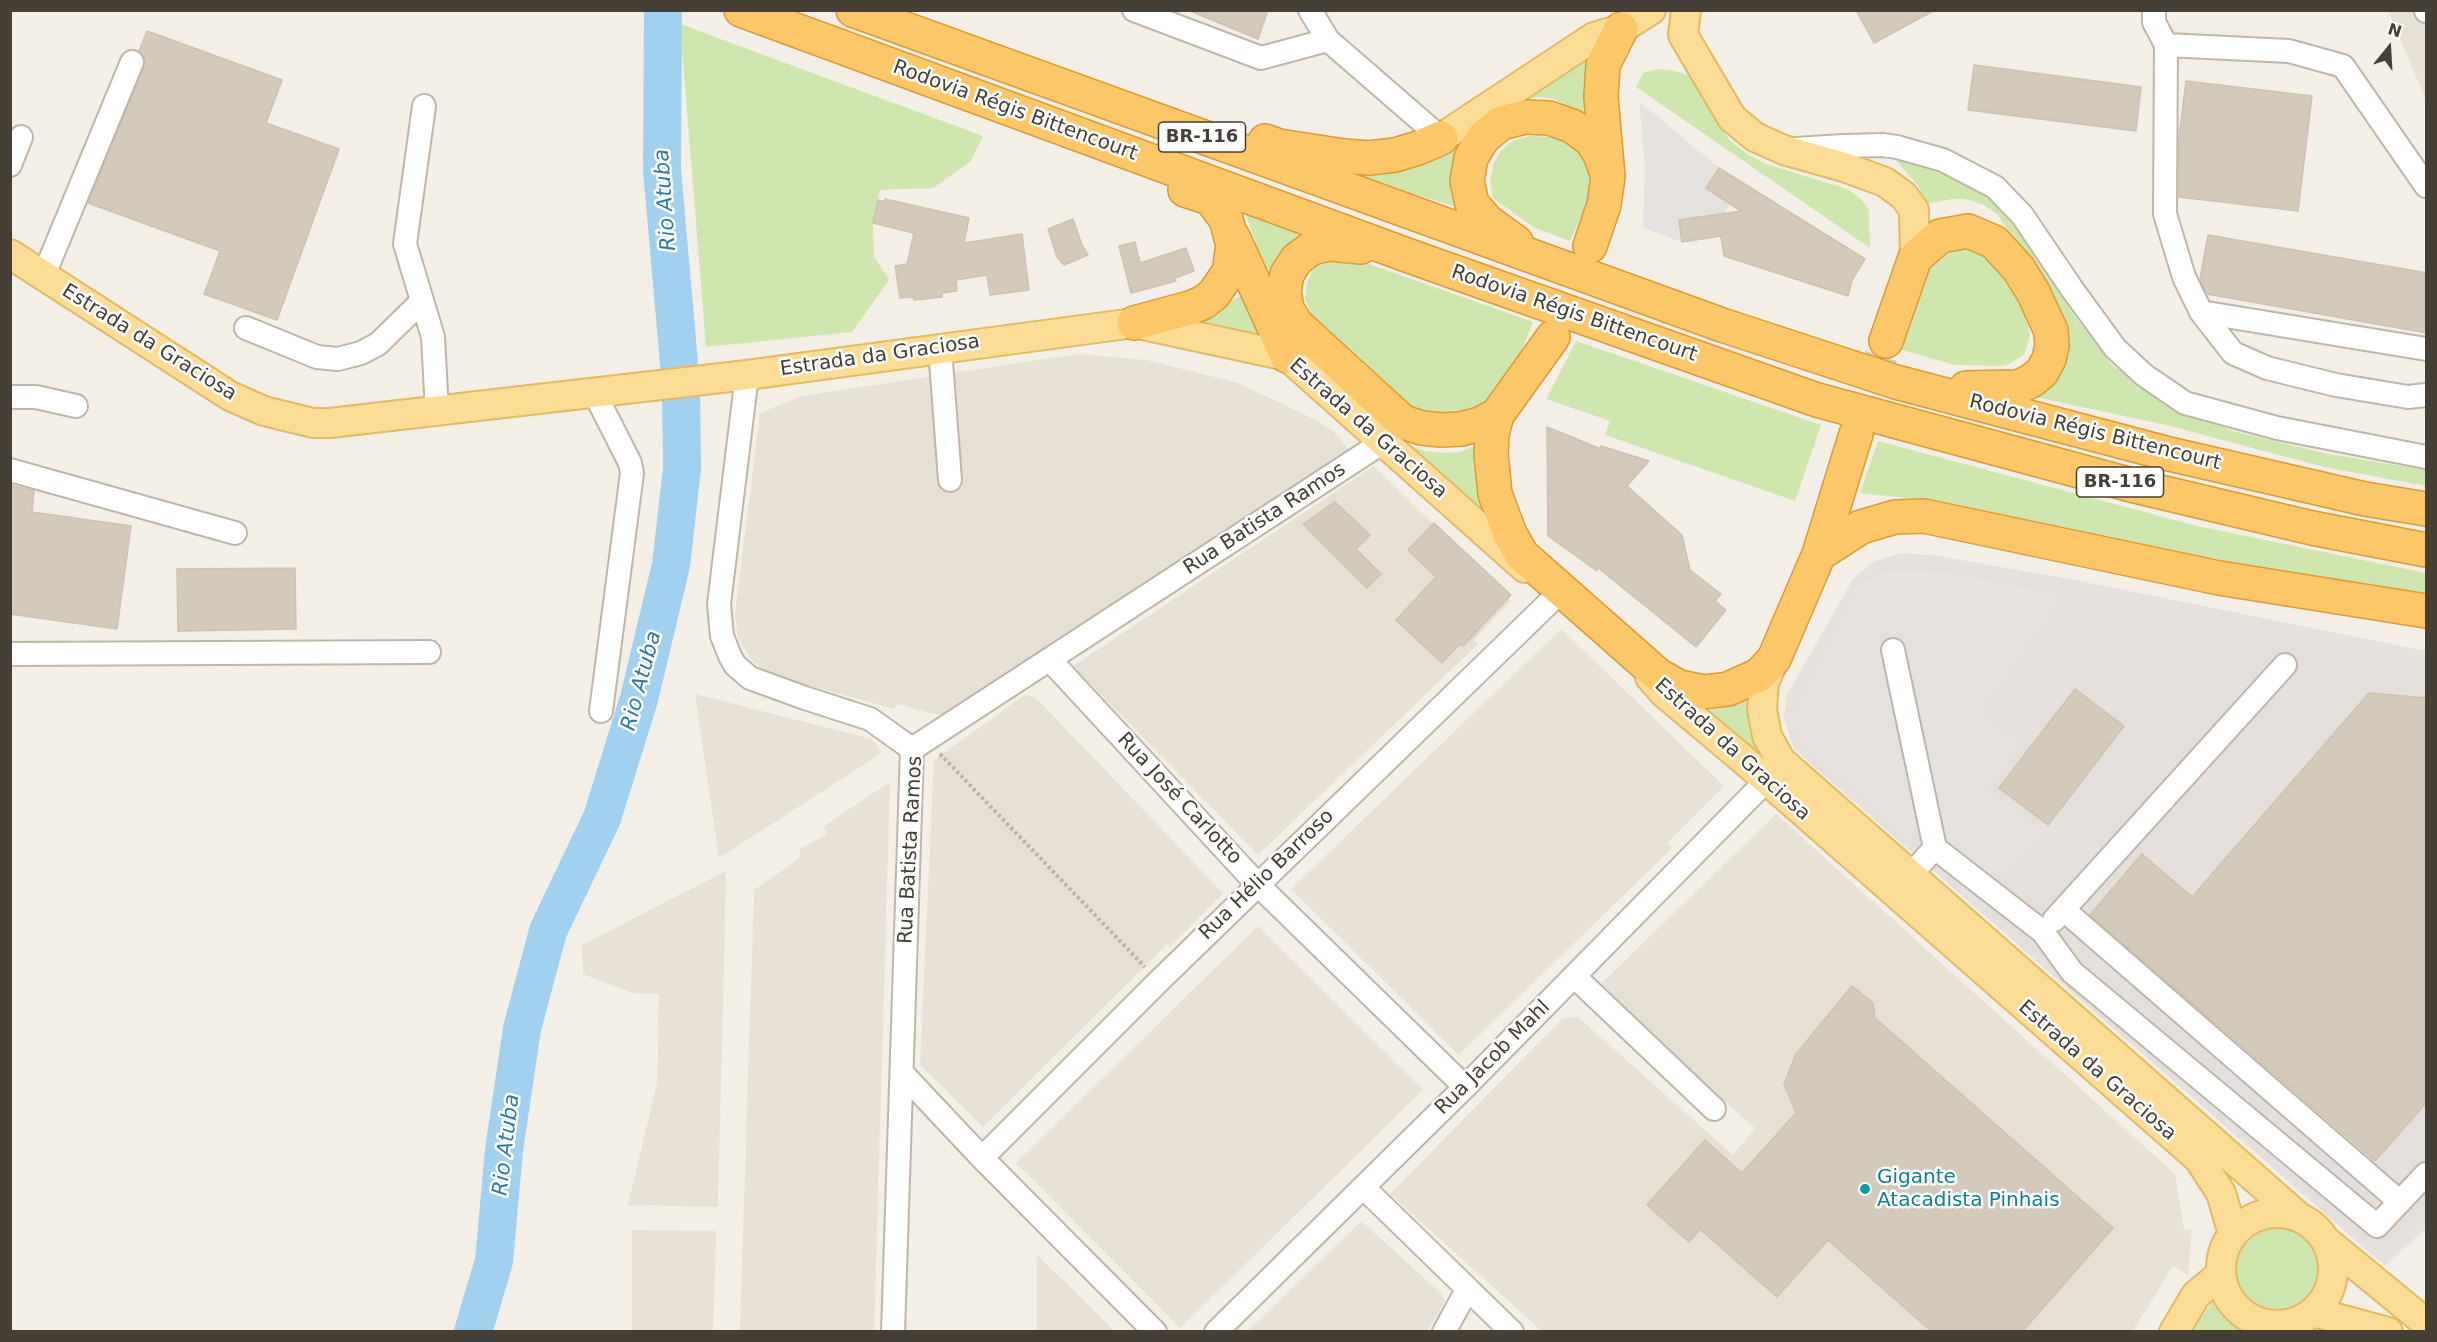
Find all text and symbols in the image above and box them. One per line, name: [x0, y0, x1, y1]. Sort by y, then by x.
north arrow: [2359, 18, 2419, 78]
text: N: [2385, 19, 2404, 42]
street label: Rodovia Régis Bittencourt: [889, 56, 1141, 166]
road number: BR-116: [1158, 122, 1246, 152]
water label: Rio Atuba: [650, 148, 682, 252]
street label: Rodovia Régis Bittencourt: [1448, 261, 1700, 367]
street label: Estrada da Graciosa: [57, 279, 241, 407]
street label: Estrada da Graciosa: [779, 330, 981, 382]
street label: Estrada da Graciosa: [1284, 354, 1452, 504]
street label: Rodovia Régis Bittencourt: [1967, 390, 2223, 476]
street label: Rua Batista Ramos: [1179, 458, 1351, 580]
road number: BR-116: [2076, 467, 2164, 497]
water label: Rio Atuba: [617, 628, 667, 734]
street label: Estrada da Graciosa: [1649, 674, 1815, 826]
street label: Rua José Carlotto: [1112, 728, 1246, 870]
street label: Rua Batista Ramos: [894, 755, 928, 945]
street label: Rua Hélio Barroso: [1195, 805, 1339, 945]
street label: Rua Jacob Mahl: [1431, 996, 1555, 1120]
street label: Estrada da Graciosa: [2013, 996, 2181, 1146]
water label: Rio Atuba: [488, 1093, 526, 1197]
place label: Gigante Atacadista Pinhais: [1877, 1166, 2060, 1213]
marker: Gigante Atacadista Pinhais: [1858, 1182, 1872, 1196]

